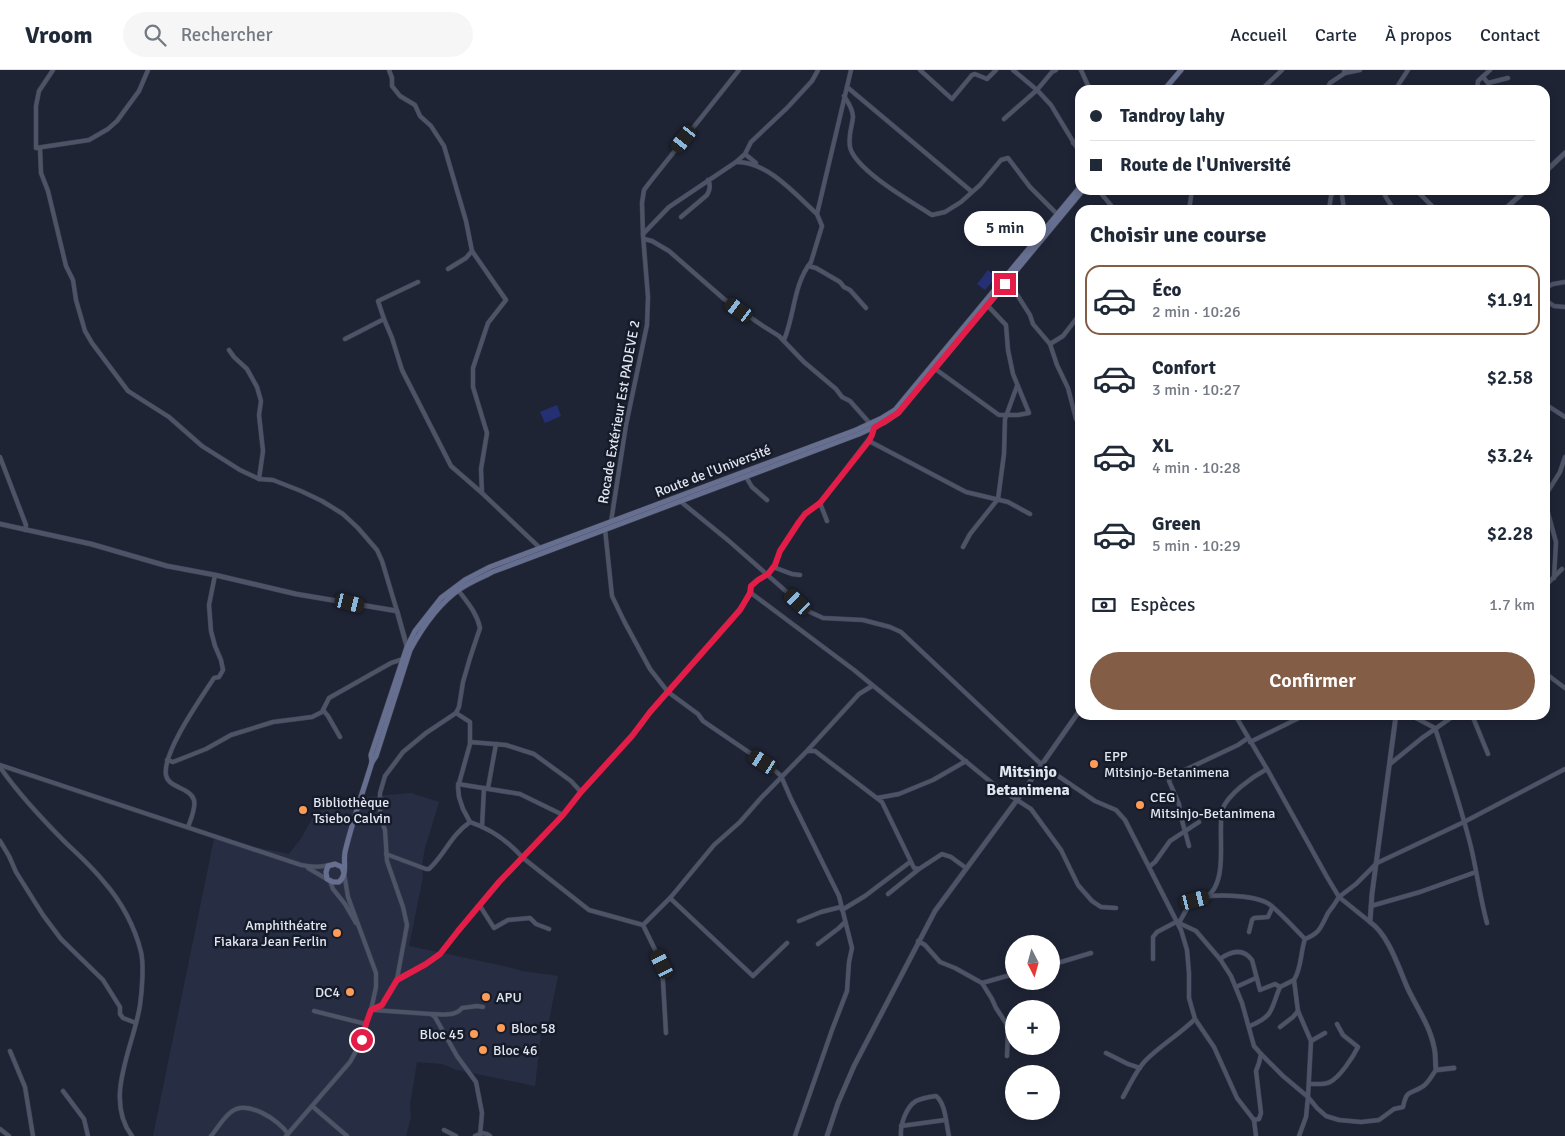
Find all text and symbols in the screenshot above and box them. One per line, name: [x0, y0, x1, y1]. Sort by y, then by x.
search box: [123, 12, 473, 57]
text: Vroom: [25, 20, 93, 50]
icon: search: [141, 21, 169, 49]
text: Rechercher: [181, 23, 273, 47]
text: Accueil: [1230, 24, 1287, 46]
text: Carte: [1315, 24, 1357, 46]
text: À propos: [1385, 24, 1452, 46]
text: Contact: [1480, 24, 1540, 46]
text: Tandroy lahy: [1120, 104, 1225, 128]
car: [668, 123, 699, 155]
text: Route de l'Université: [1120, 153, 1291, 177]
callout: 5 min: [964, 212, 1046, 246]
text: 5 min: [986, 218, 1024, 238]
text: Choisir une course: [1090, 221, 1266, 248]
route end: [994, 273, 1016, 295]
icon: car: [1092, 278, 1137, 323]
text: Éco: [1152, 278, 1182, 302]
text: $1.91: [1487, 288, 1533, 312]
car: [722, 295, 755, 325]
text: 2 min · 10:26: [1152, 302, 1241, 322]
street label: Rocade Extérieur Est PADEVE 2: [594, 319, 644, 505]
icon: car: [1092, 356, 1137, 401]
text: Confort: [1152, 356, 1216, 380]
text: $2.58: [1487, 366, 1533, 390]
text: 3 min · 10:27: [1152, 380, 1241, 400]
icon: car: [1092, 434, 1137, 479]
text: XL: [1152, 434, 1174, 458]
street label: Route de l'Université: [653, 441, 773, 501]
text: $3.24: [1487, 444, 1533, 468]
text: 4 min · 10:28: [1152, 458, 1241, 478]
icon: car: [1092, 512, 1137, 557]
text: Green: [1152, 512, 1201, 536]
text: $2.28: [1487, 522, 1533, 546]
text: 5 min · 10:29: [1152, 536, 1241, 556]
car: [781, 586, 814, 618]
icon: cash: [1090, 591, 1118, 619]
car: [333, 592, 366, 614]
text: Espèces: [1130, 593, 1195, 617]
text: 1.7 km: [1489, 595, 1535, 615]
button: Confirmer: [1090, 652, 1535, 710]
car: [746, 748, 779, 776]
place label: EPP Mitsinjo-Betanimena: [1104, 748, 1229, 781]
marker: EPP Mitsinjo-Betanimena: [1088, 758, 1100, 770]
district label: Mitsinjo Betanimena: [986, 762, 1070, 800]
place label: CEG Mitsinjo-Betanimena: [1150, 789, 1275, 822]
place label: Bibliothèque Tsiebo Calvin: [313, 794, 391, 827]
marker: CEG Mitsinjo-Betanimena: [1134, 799, 1146, 811]
marker: Bibliothèque Tsiebo Calvin: [297, 804, 309, 816]
car: [1178, 889, 1211, 911]
place label: Amphithéatre Fiakara Jean Ferlin: [214, 917, 327, 950]
marker: Amphithéatre Fiakara Jean Ferlin: [331, 927, 343, 939]
north arrow: [1005, 935, 1060, 990]
map controls: [1005, 935, 1060, 1120]
car: [648, 947, 675, 981]
place label: DC4: [315, 984, 340, 1001]
marker: DC4: [344, 986, 356, 998]
place label: APU: [496, 989, 522, 1006]
marker: APU: [480, 991, 492, 1003]
button: +: [1005, 1000, 1060, 1055]
place label: Bloc 58: [511, 1020, 556, 1037]
marker: Bloc 58: [495, 1022, 507, 1034]
place label: Bloc 45: [419, 1026, 464, 1043]
marker: Bloc 45: [468, 1028, 480, 1040]
route start: [351, 1029, 373, 1051]
place label: Bloc 46: [493, 1042, 538, 1059]
marker: Bloc 46: [477, 1044, 489, 1056]
button: −: [1005, 1065, 1060, 1120]

